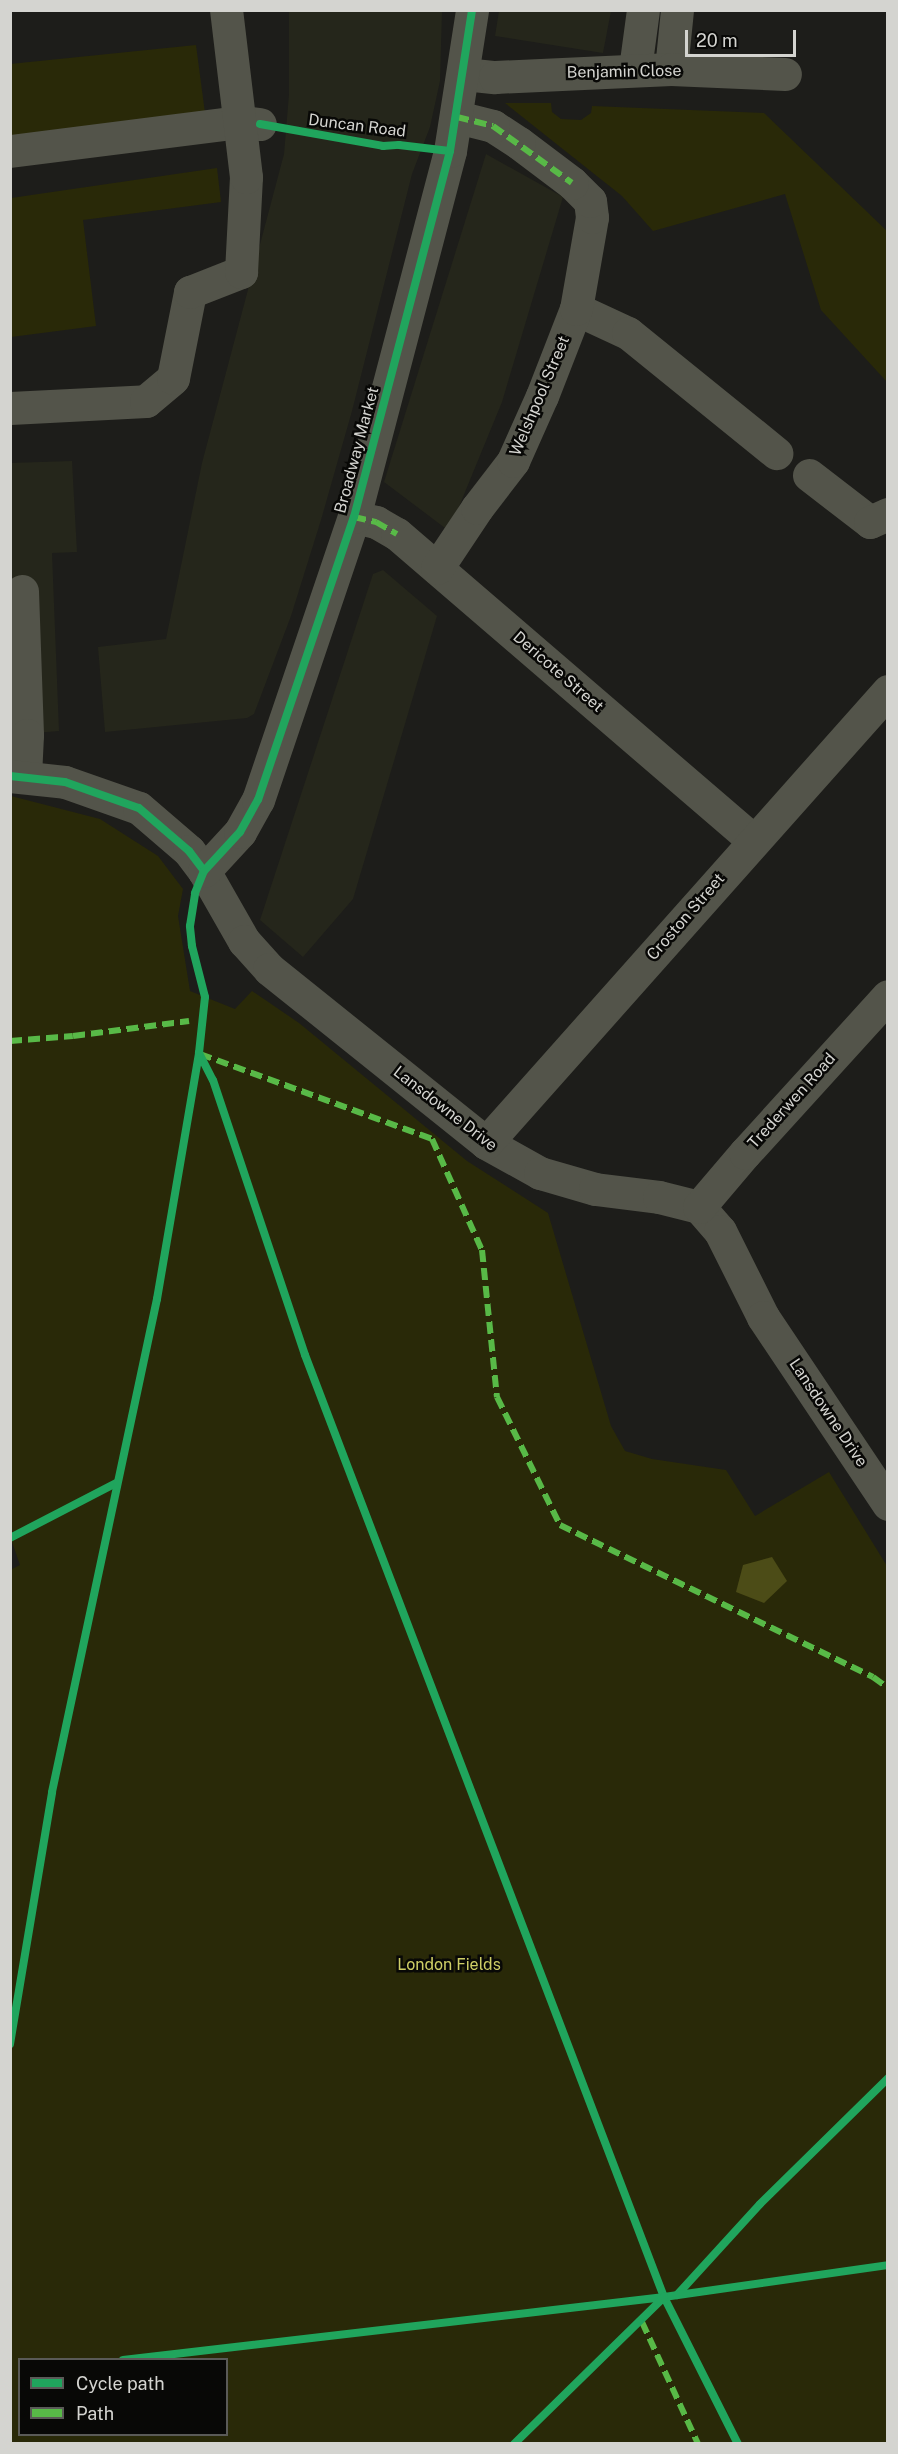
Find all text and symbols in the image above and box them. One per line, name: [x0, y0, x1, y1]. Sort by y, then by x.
scale bar: [688, 18, 799, 56]
text: 20 m: [696, 30, 738, 51]
street label: Benjamin Close: [566, 61, 682, 83]
street label: Duncan Road: [307, 110, 407, 142]
street label: Welshpool Street: [506, 333, 574, 459]
street label: Broadway Market: [331, 385, 383, 515]
street label: Dericote Street: [509, 628, 607, 716]
street label: Croston Street: [643, 870, 729, 964]
street label: Trederwen Road: [744, 1049, 840, 1153]
street label: Lansdowne Drive: [389, 1062, 501, 1156]
street label: Lansdowne Drive: [785, 1355, 871, 1471]
park label: London Fields: [397, 1955, 501, 1975]
legend: [18, 2358, 228, 2436]
text: Cycle path: [76, 2373, 165, 2394]
text: Path: [76, 2403, 114, 2424]

